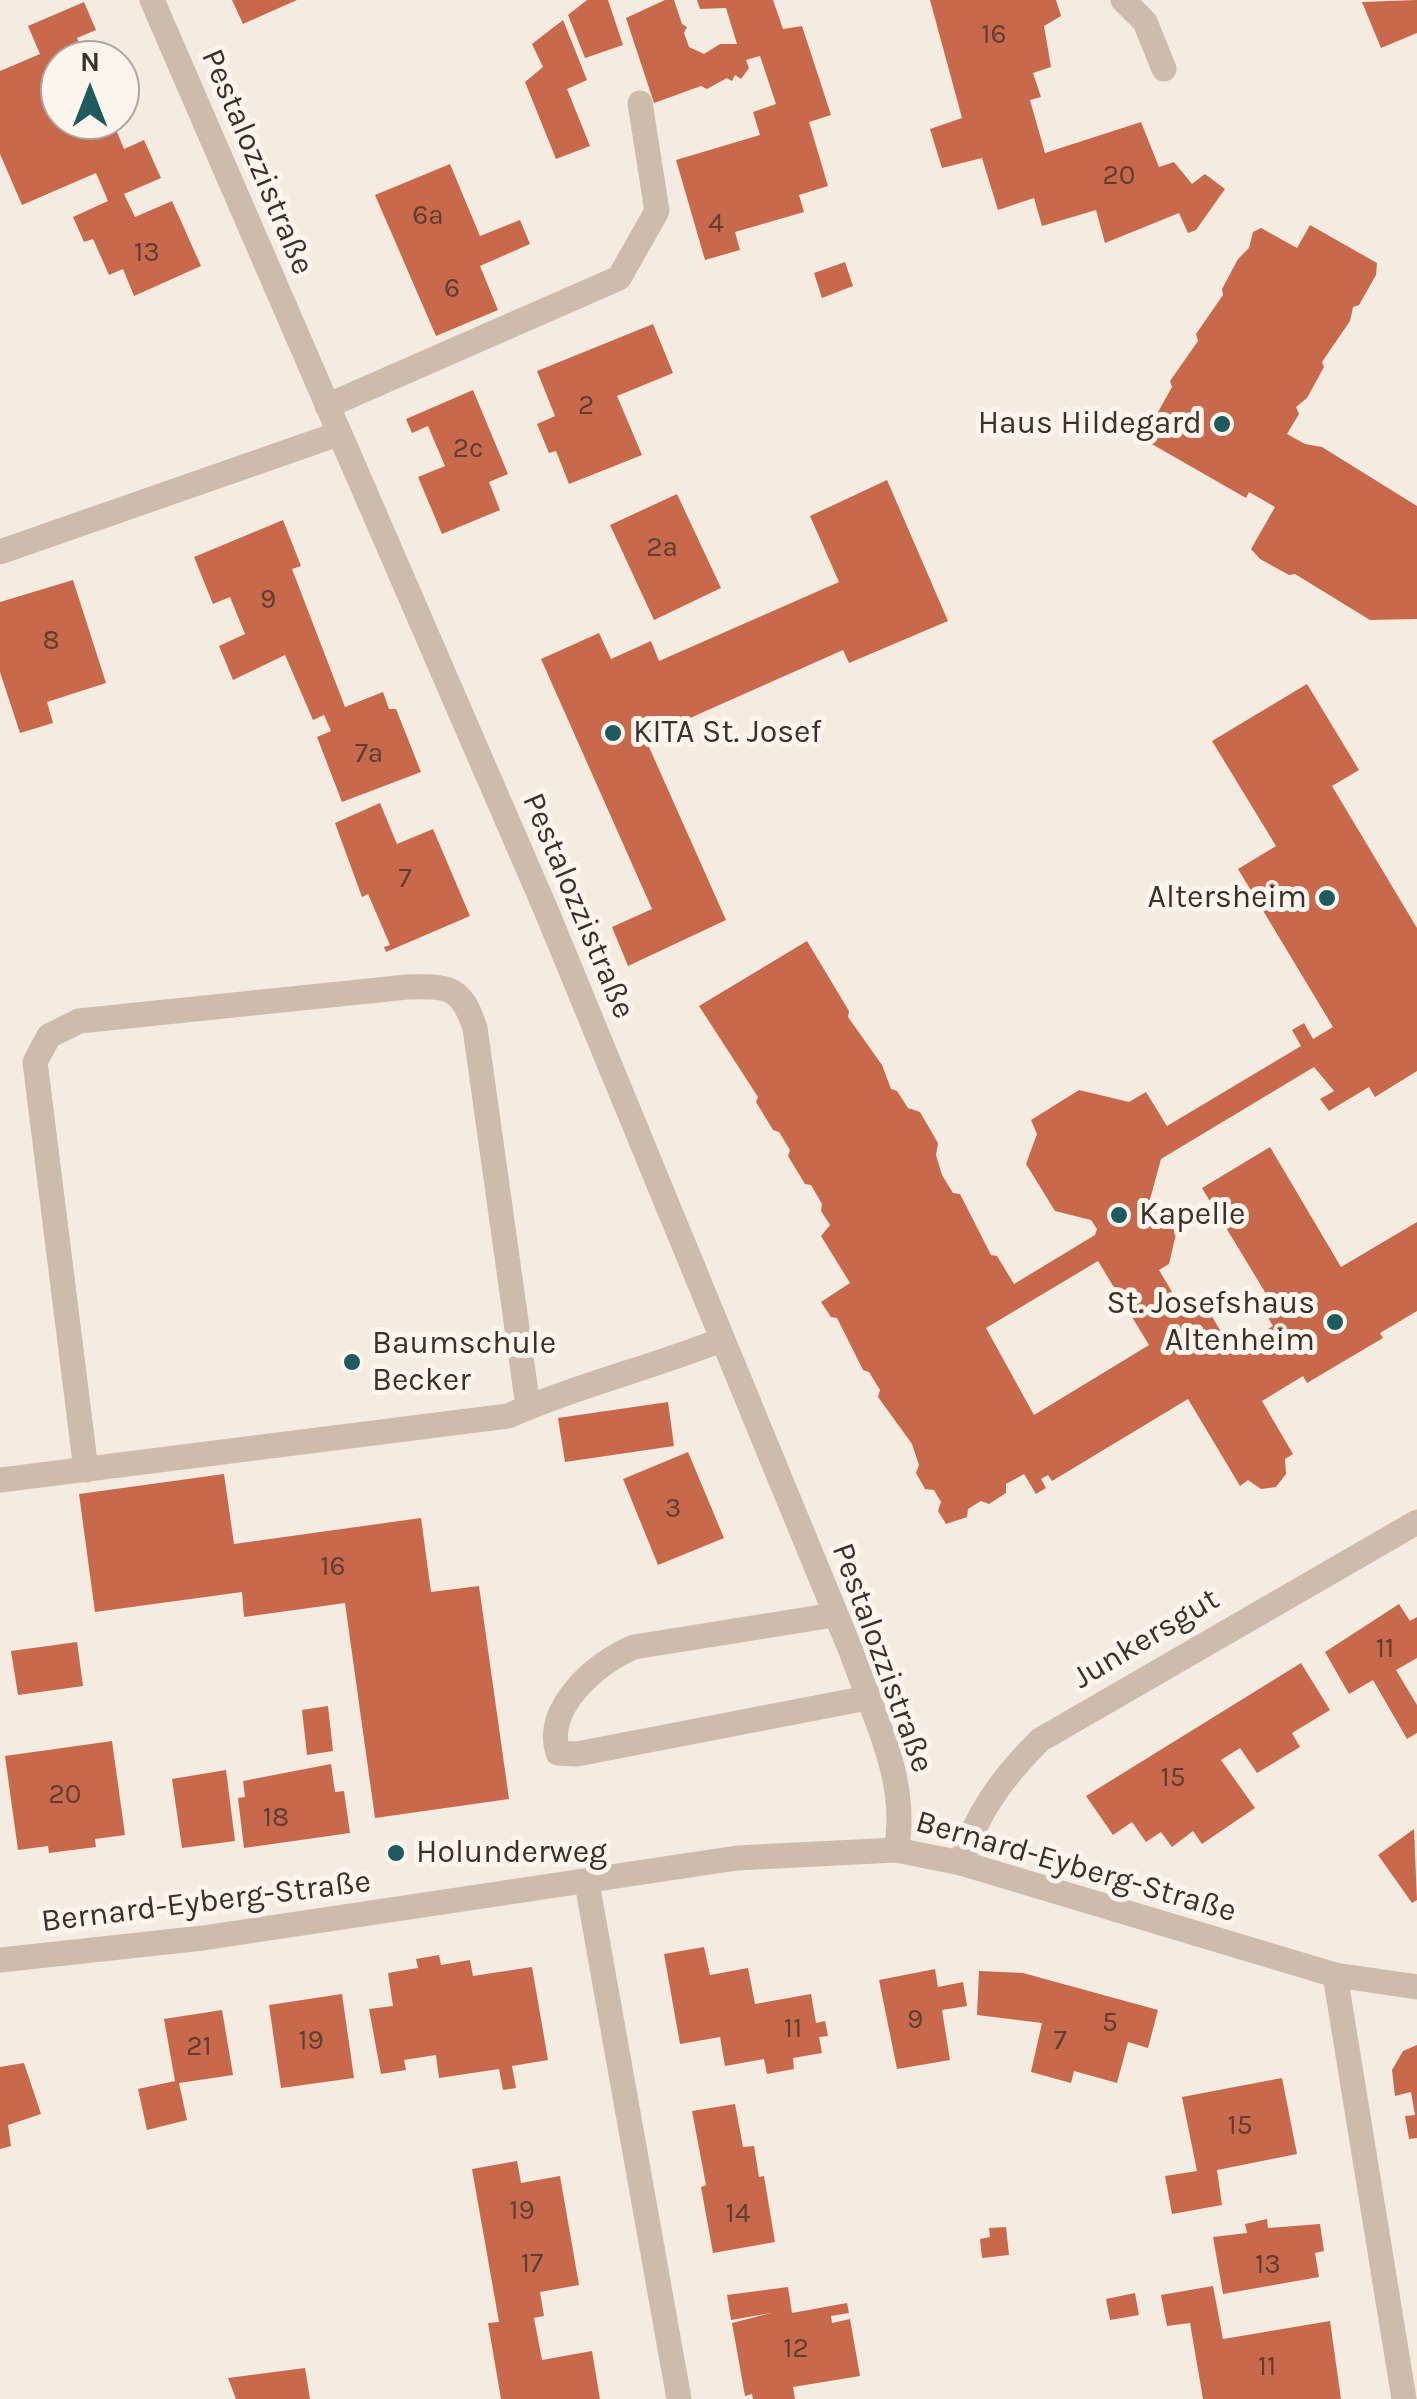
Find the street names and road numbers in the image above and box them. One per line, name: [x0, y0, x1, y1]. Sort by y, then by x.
street label: Pestalozzistraße: [192, 44, 322, 280]
street label: Pestalozzistraße: [513, 788, 643, 1024]
street label: Pestalozzistraße: [823, 1538, 941, 1778]
street label: Junkersgut: [1066, 1580, 1226, 1698]
street label: Bernard-Eyberg-Straße: [911, 1803, 1241, 1931]
street label: Bernard-Eyberg-Straße: [39, 1863, 373, 1941]

